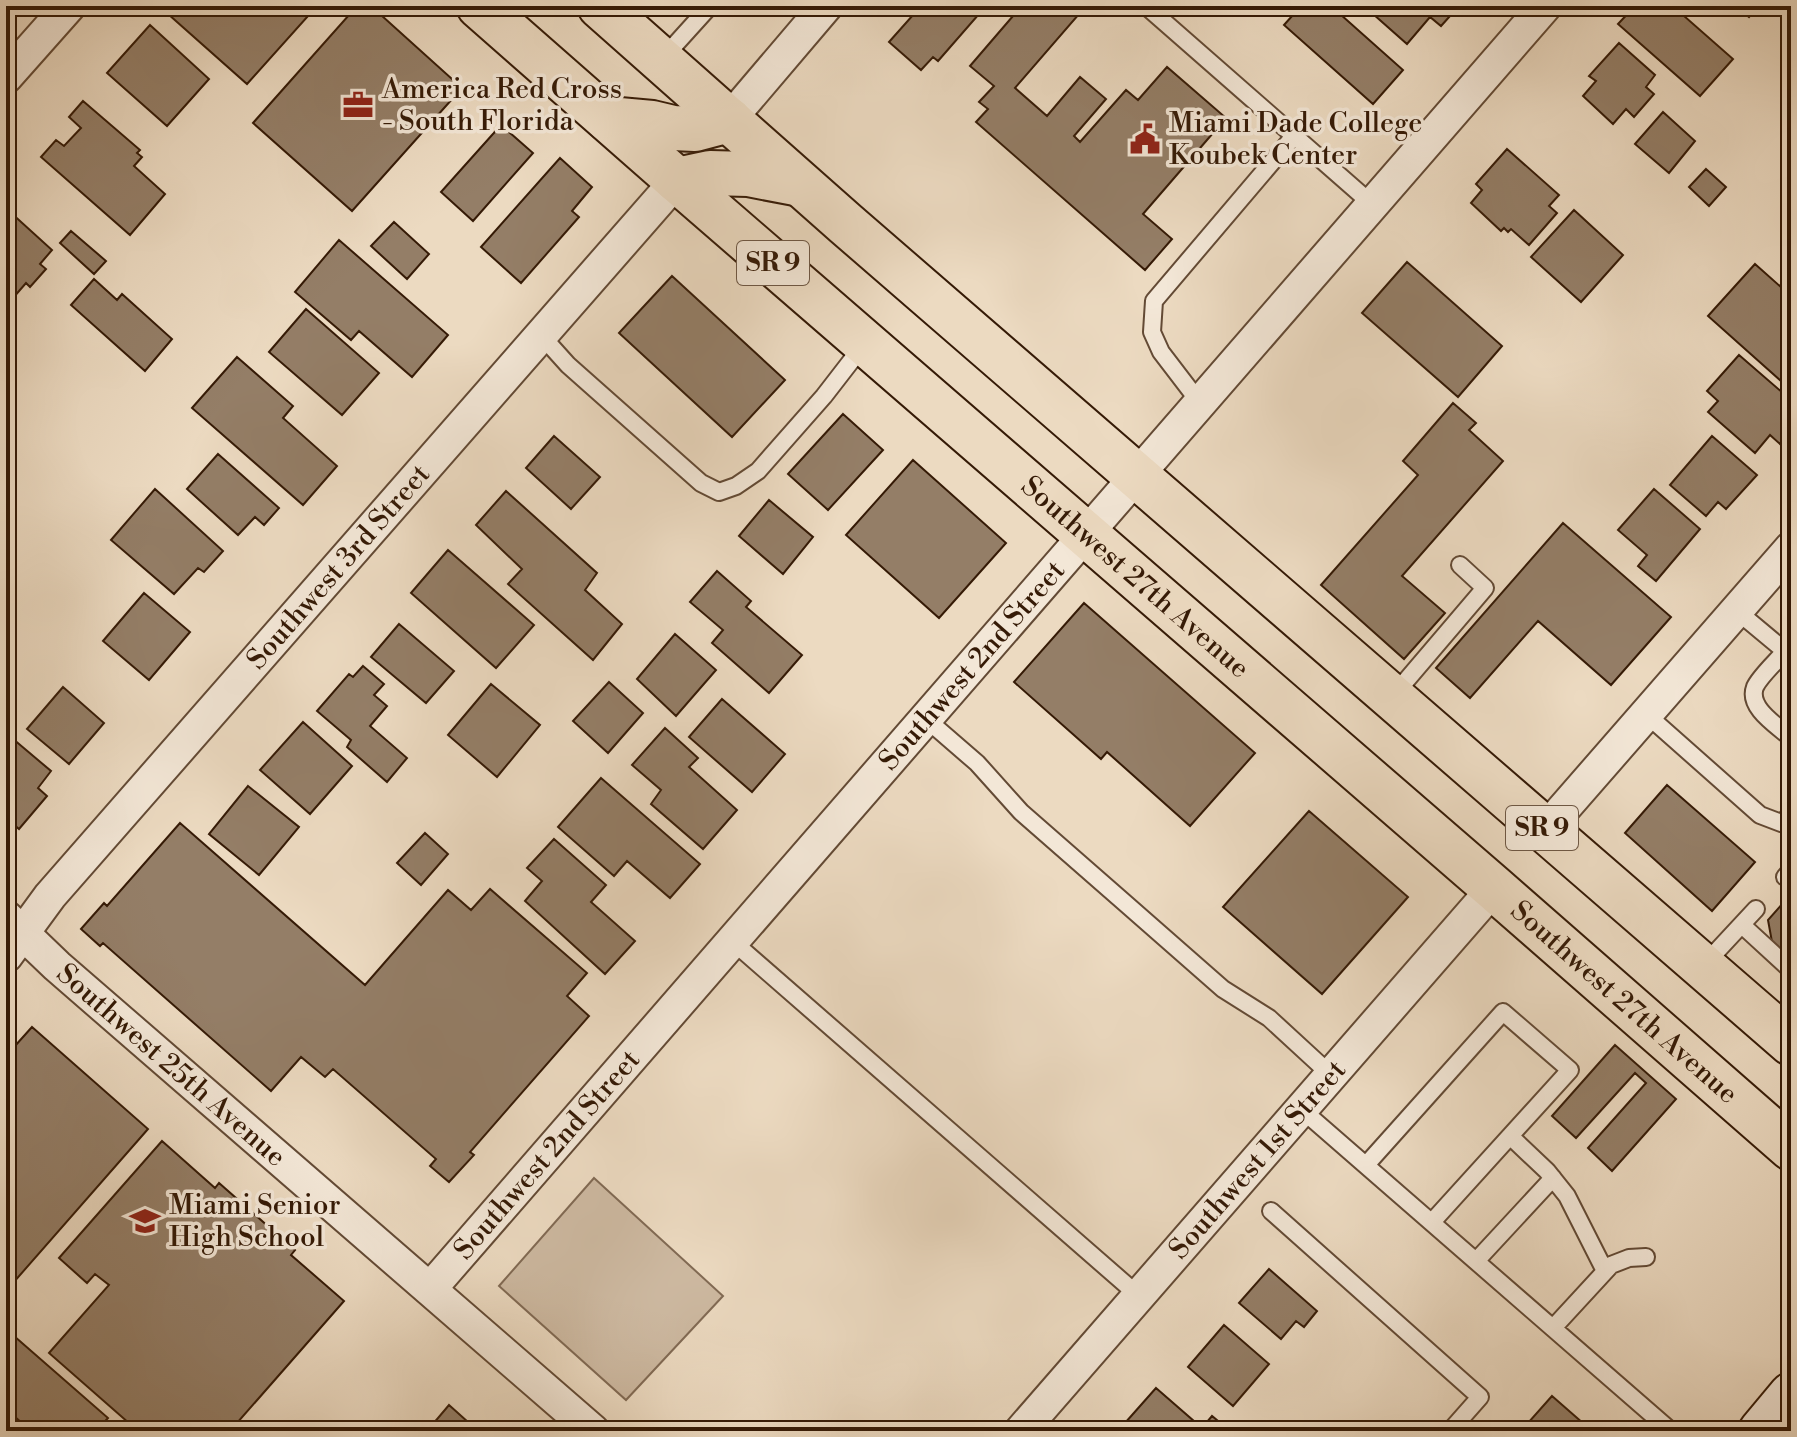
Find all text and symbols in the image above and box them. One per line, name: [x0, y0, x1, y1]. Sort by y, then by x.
place label: America Red Cross - South Florida: [381, 72, 622, 139]
office icon: America Red Cross - South Florida: [341, 88, 375, 122]
place label: Miami Dade College Koubek Center: [1169, 106, 1422, 173]
public building icon: Miami Dade College Koubek Center: [1128, 122, 1162, 156]
road number: SR 9: [737, 241, 809, 285]
street label: Southwest 3rd Street: [239, 457, 438, 677]
street label: Southwest 27th Avenue: [1014, 469, 1257, 686]
street label: Southwest 2nd Street: [871, 553, 1072, 778]
road number: SR 9: [1506, 806, 1578, 850]
street label: Southwest 27th Avenue: [1503, 893, 1745, 1111]
street label: Southwest 25th Avenue: [49, 956, 293, 1174]
street label: Southwest 2nd Street: [446, 1043, 647, 1267]
street label: Southwest 1st Street: [1161, 1053, 1354, 1266]
place label: Miami Senior High School: [169, 1188, 341, 1255]
school or university icon: Miami Senior High School: [128, 1204, 162, 1238]

